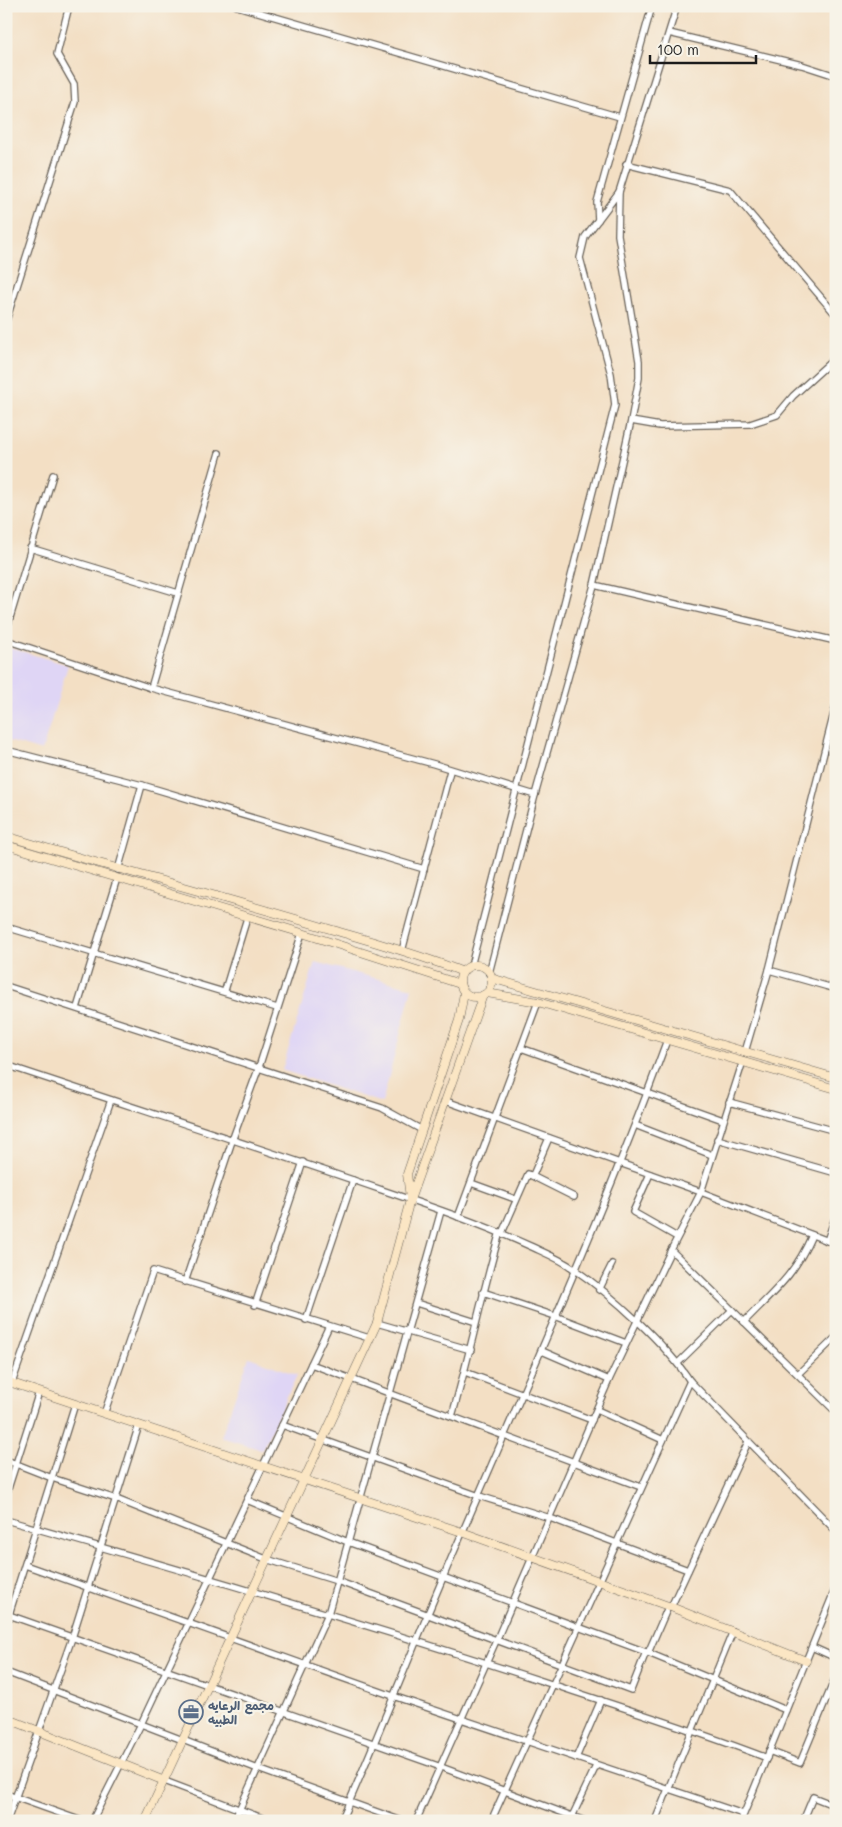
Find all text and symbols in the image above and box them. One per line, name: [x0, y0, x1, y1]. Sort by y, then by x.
scale bar: [650, 32, 756, 64]
text: 100 m: [657, 39, 699, 59]
place label: مجمع الرعايه الطبيه: [208, 1697, 274, 1727]
office icon: مجمع الرعايه الطبيه: [178, 1699, 204, 1725]

